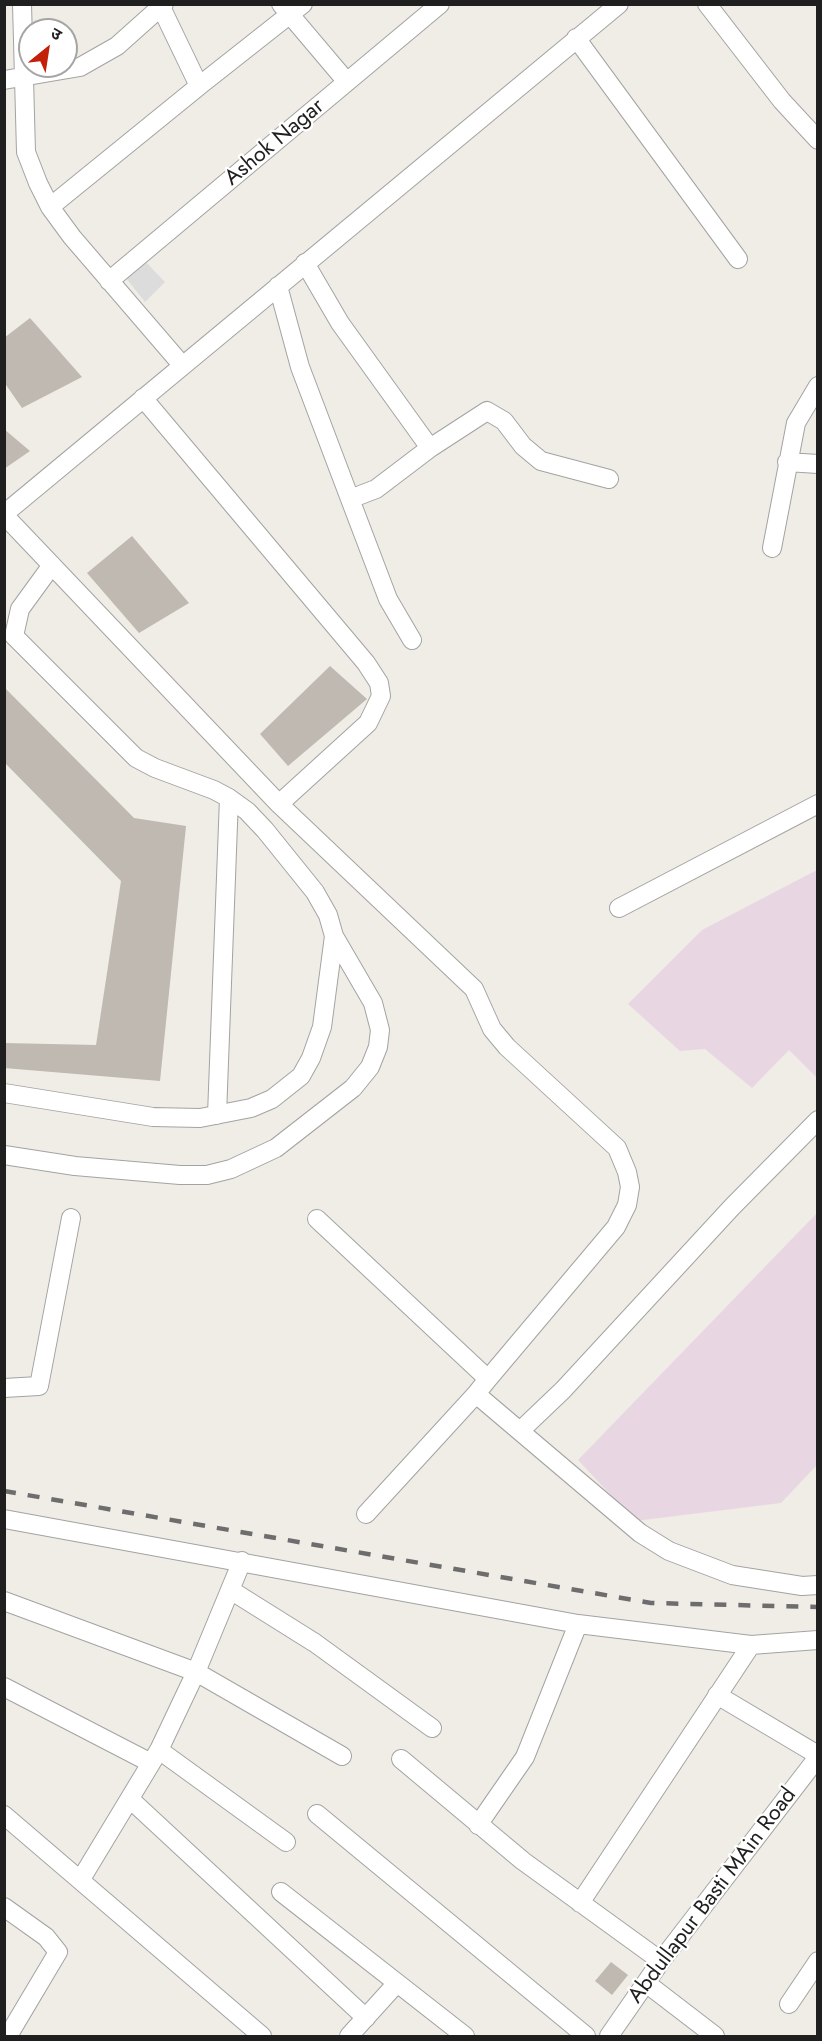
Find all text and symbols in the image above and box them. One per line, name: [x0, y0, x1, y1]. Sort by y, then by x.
north arrow: [18, 18, 78, 78]
text: उ: [46, 21, 66, 46]
street label: Ashok Nagar: [220, 94, 330, 192]
street label: Abdullapur Basti MAin Road: [623, 1783, 803, 2009]

